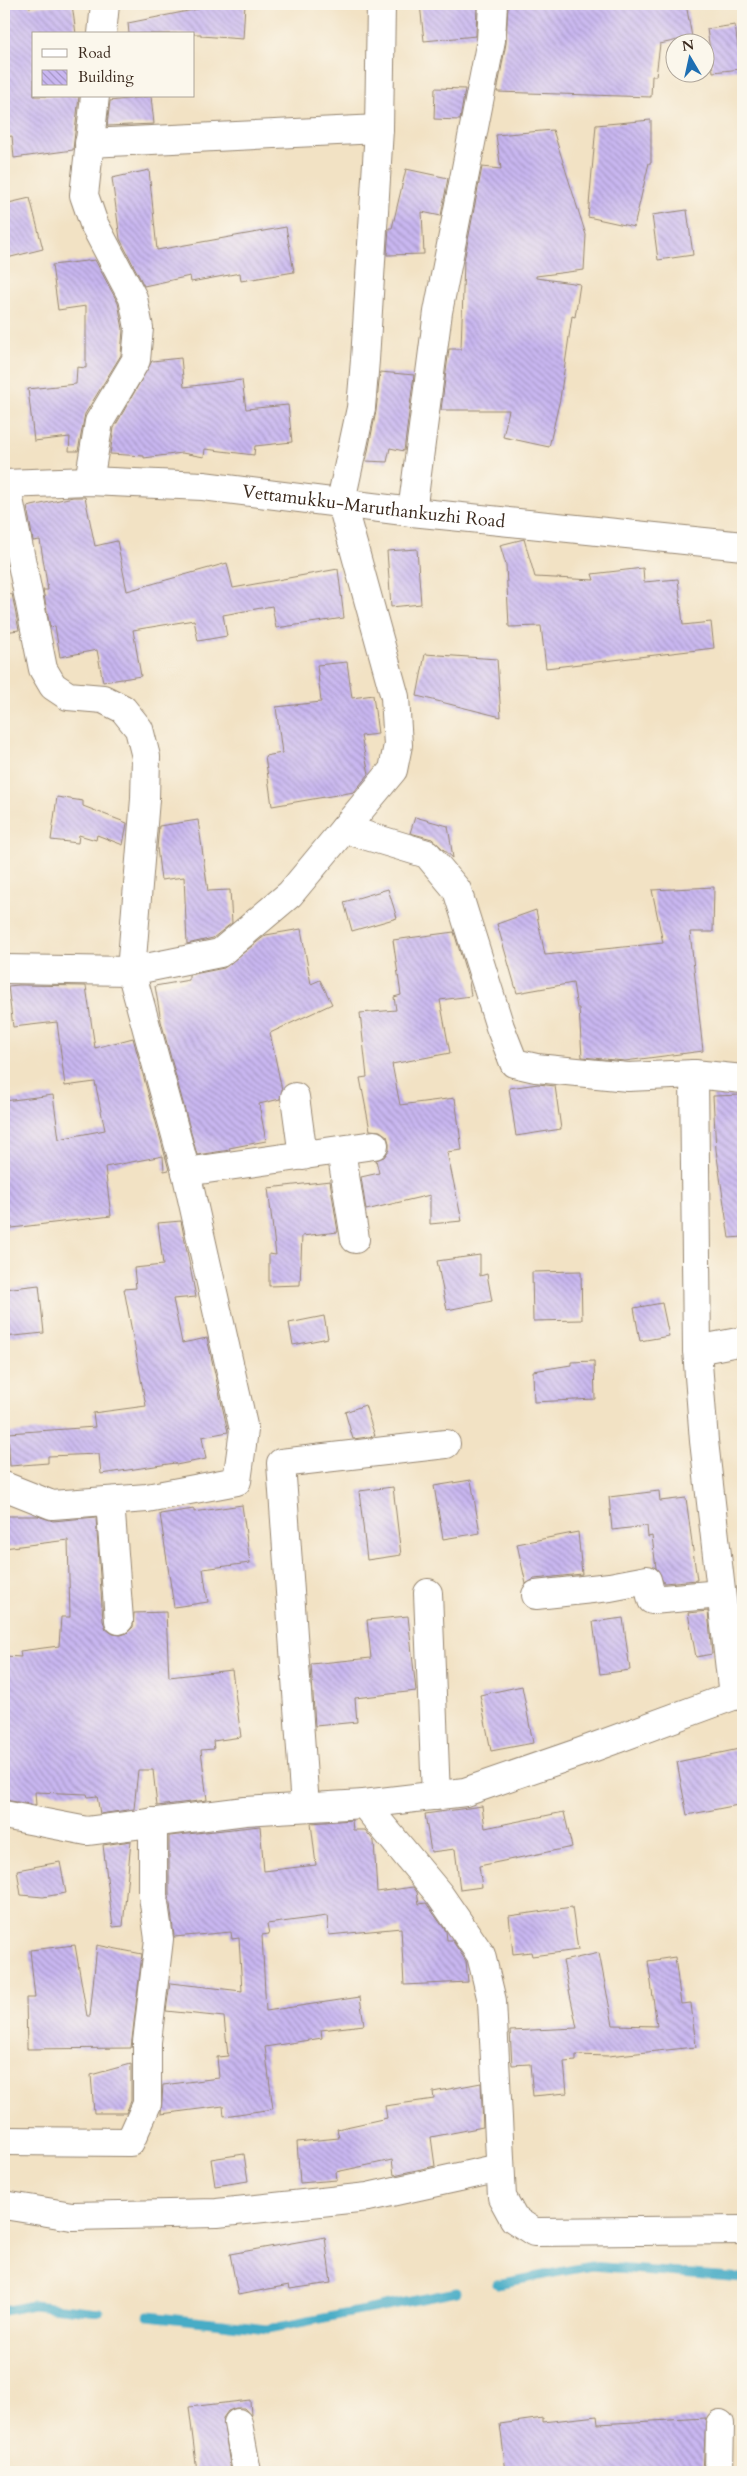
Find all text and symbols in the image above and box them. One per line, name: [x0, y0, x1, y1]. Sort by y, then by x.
legend: [32, 32, 195, 98]
north arrow: [664, 32, 714, 82]
text: N: [681, 35, 696, 56]
text: Road: [78, 43, 111, 63]
text: Building: [78, 67, 134, 87]
street label: Vettamukku-Maruthankuzhi Road: [241, 478, 507, 534]

